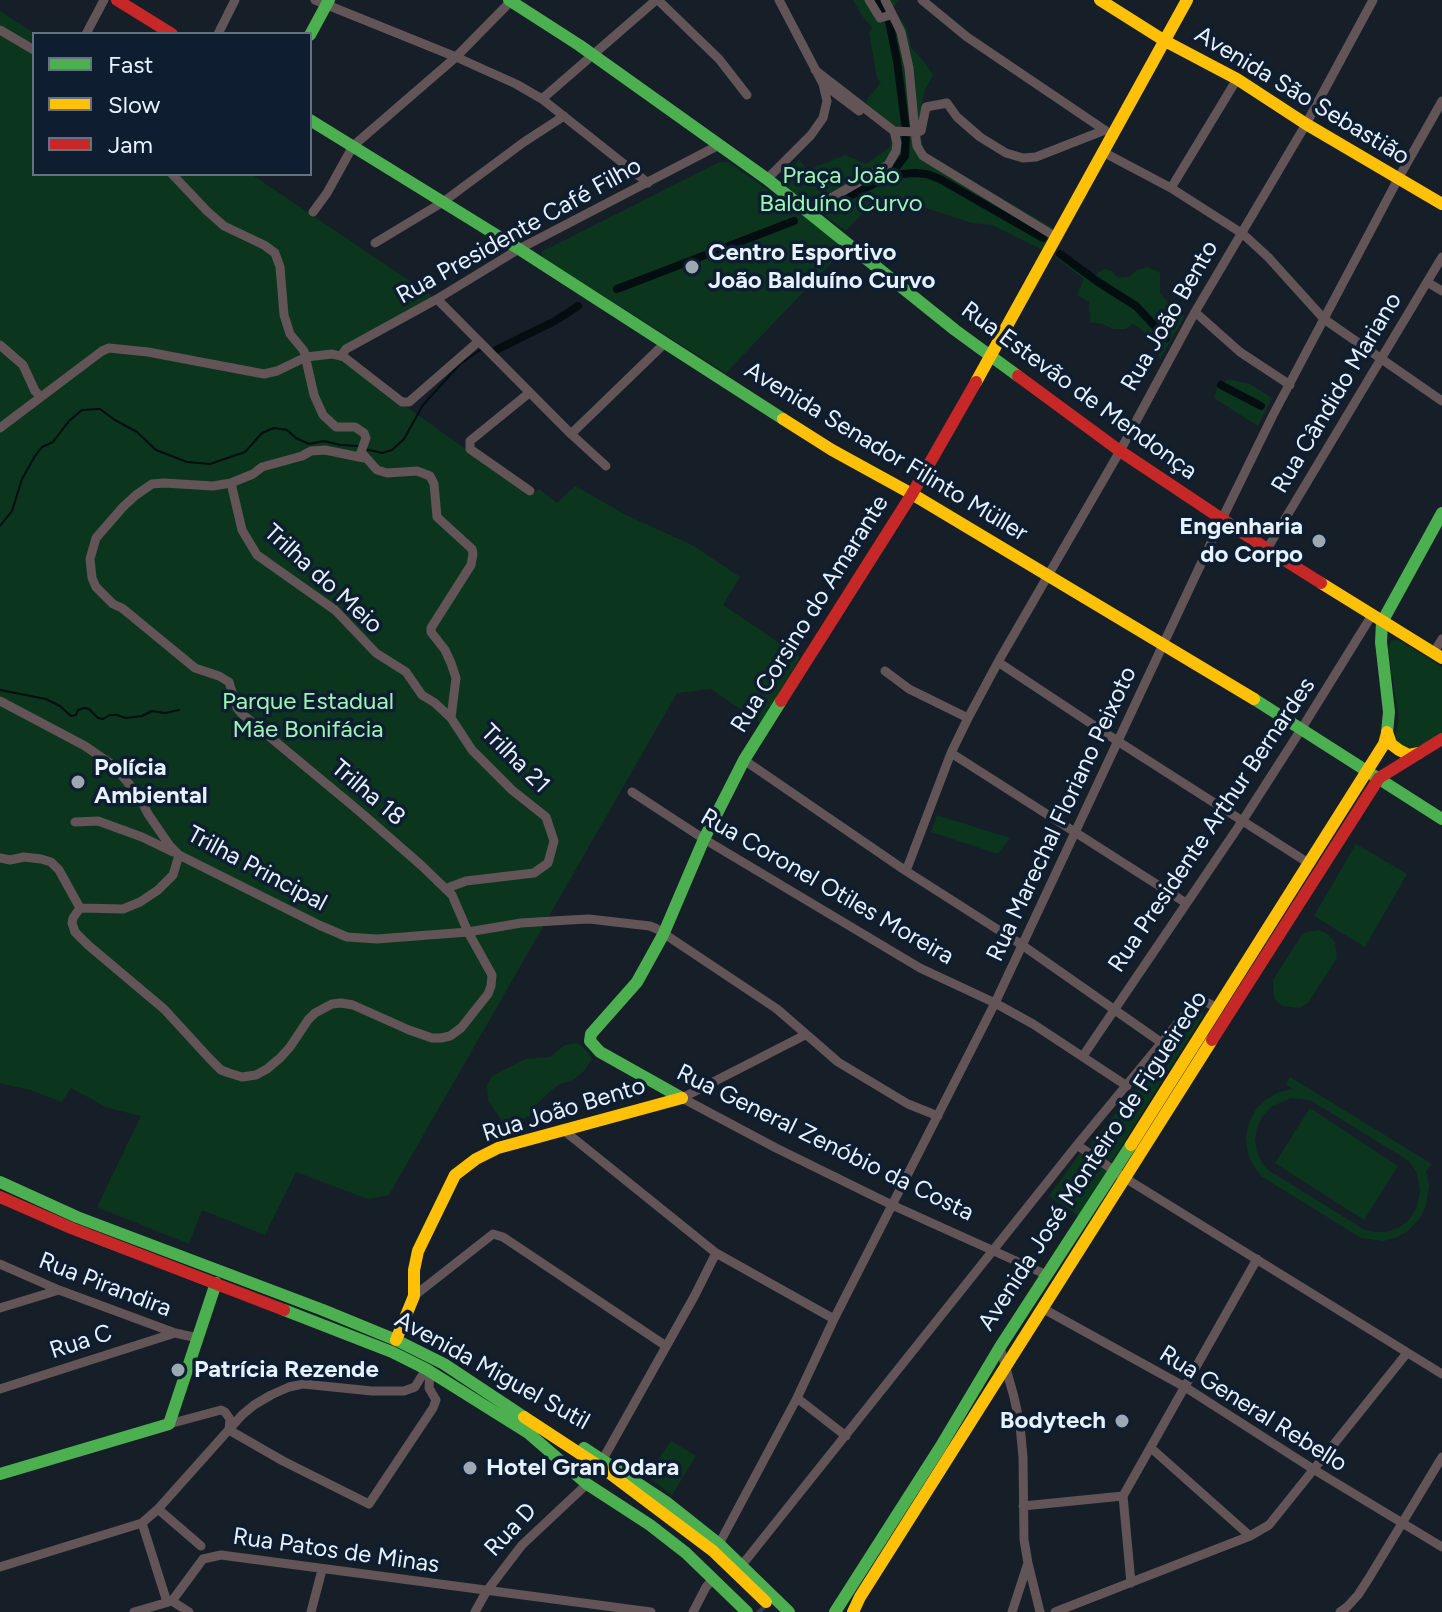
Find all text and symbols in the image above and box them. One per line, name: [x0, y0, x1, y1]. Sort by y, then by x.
street label: Avenida São Sebastião: [1189, 20, 1415, 172]
legend: [32, 32, 312, 176]
text: Fast: [108, 50, 153, 79]
text: Slow: [108, 90, 160, 119]
text: Jam: [108, 130, 153, 159]
street label: Rua Presidente Café Filho: [392, 152, 646, 310]
park label: Praça João Balduíno Curvo: [759, 162, 923, 218]
street label: Rua João Bento: [1115, 236, 1225, 396]
place label: Centro Esportivo João Balduíno Curvo: [708, 239, 935, 295]
marker: Centro Esportivo João Balduíno Curvo: [683, 258, 701, 276]
street label: Rua Cândido Mariano: [1266, 288, 1408, 498]
street label: Rua Estevão de Mendonça: [955, 296, 1203, 486]
street label: Avenida Senador Filinto Müller: [739, 356, 1033, 548]
street label: Rua Corsino do Amarante: [725, 490, 895, 738]
place label: Engenharia do Corpo: [1179, 513, 1303, 569]
street label: Trilha do Meio: [258, 518, 388, 640]
marker: Engenharia do Corpo: [1310, 532, 1328, 550]
street label: Rua Marechal Floriano Peixoto: [981, 662, 1143, 966]
street label: Rua Presidente Arthur Bernardes: [1102, 672, 1322, 978]
park label: Parque Estadual Mãe Bonifácia: [222, 688, 394, 744]
street label: Trilha 21: [474, 718, 556, 800]
place label: Polícia Ambiental: [94, 754, 208, 810]
street label: Trilha 18: [325, 754, 411, 832]
marker: Polícia Ambiental: [69, 773, 87, 791]
street label: Rua Coronel Otiles Moreira: [695, 803, 959, 971]
street label: Trilha Principal: [182, 820, 332, 918]
street label: Avenida José Monteiro de Figueiredo: [972, 986, 1214, 1336]
street label: Rua General Zenóbio da Costa: [672, 1058, 978, 1228]
street label: Rua João Bento: [479, 1072, 649, 1148]
street label: Rua Pirandira: [35, 1247, 175, 1323]
street label: Avenida Miguel Sutil: [390, 1306, 594, 1436]
street label: Rua C: [46, 1318, 116, 1366]
street label: Rua General Rebello: [1154, 1340, 1352, 1478]
place label: Patrícia Rezende: [194, 1356, 379, 1384]
marker: Patrícia Rezende: [169, 1361, 187, 1379]
place label: Bodytech: [1000, 1407, 1106, 1435]
marker: Bodytech: [1113, 1412, 1131, 1430]
place label: Hotel Gran Odara: [486, 1454, 679, 1482]
marker: Hotel Gran Odara: [461, 1459, 479, 1477]
street label: Rua D: [479, 1497, 543, 1563]
street label: Rua Patos de Minas: [231, 1522, 441, 1580]

